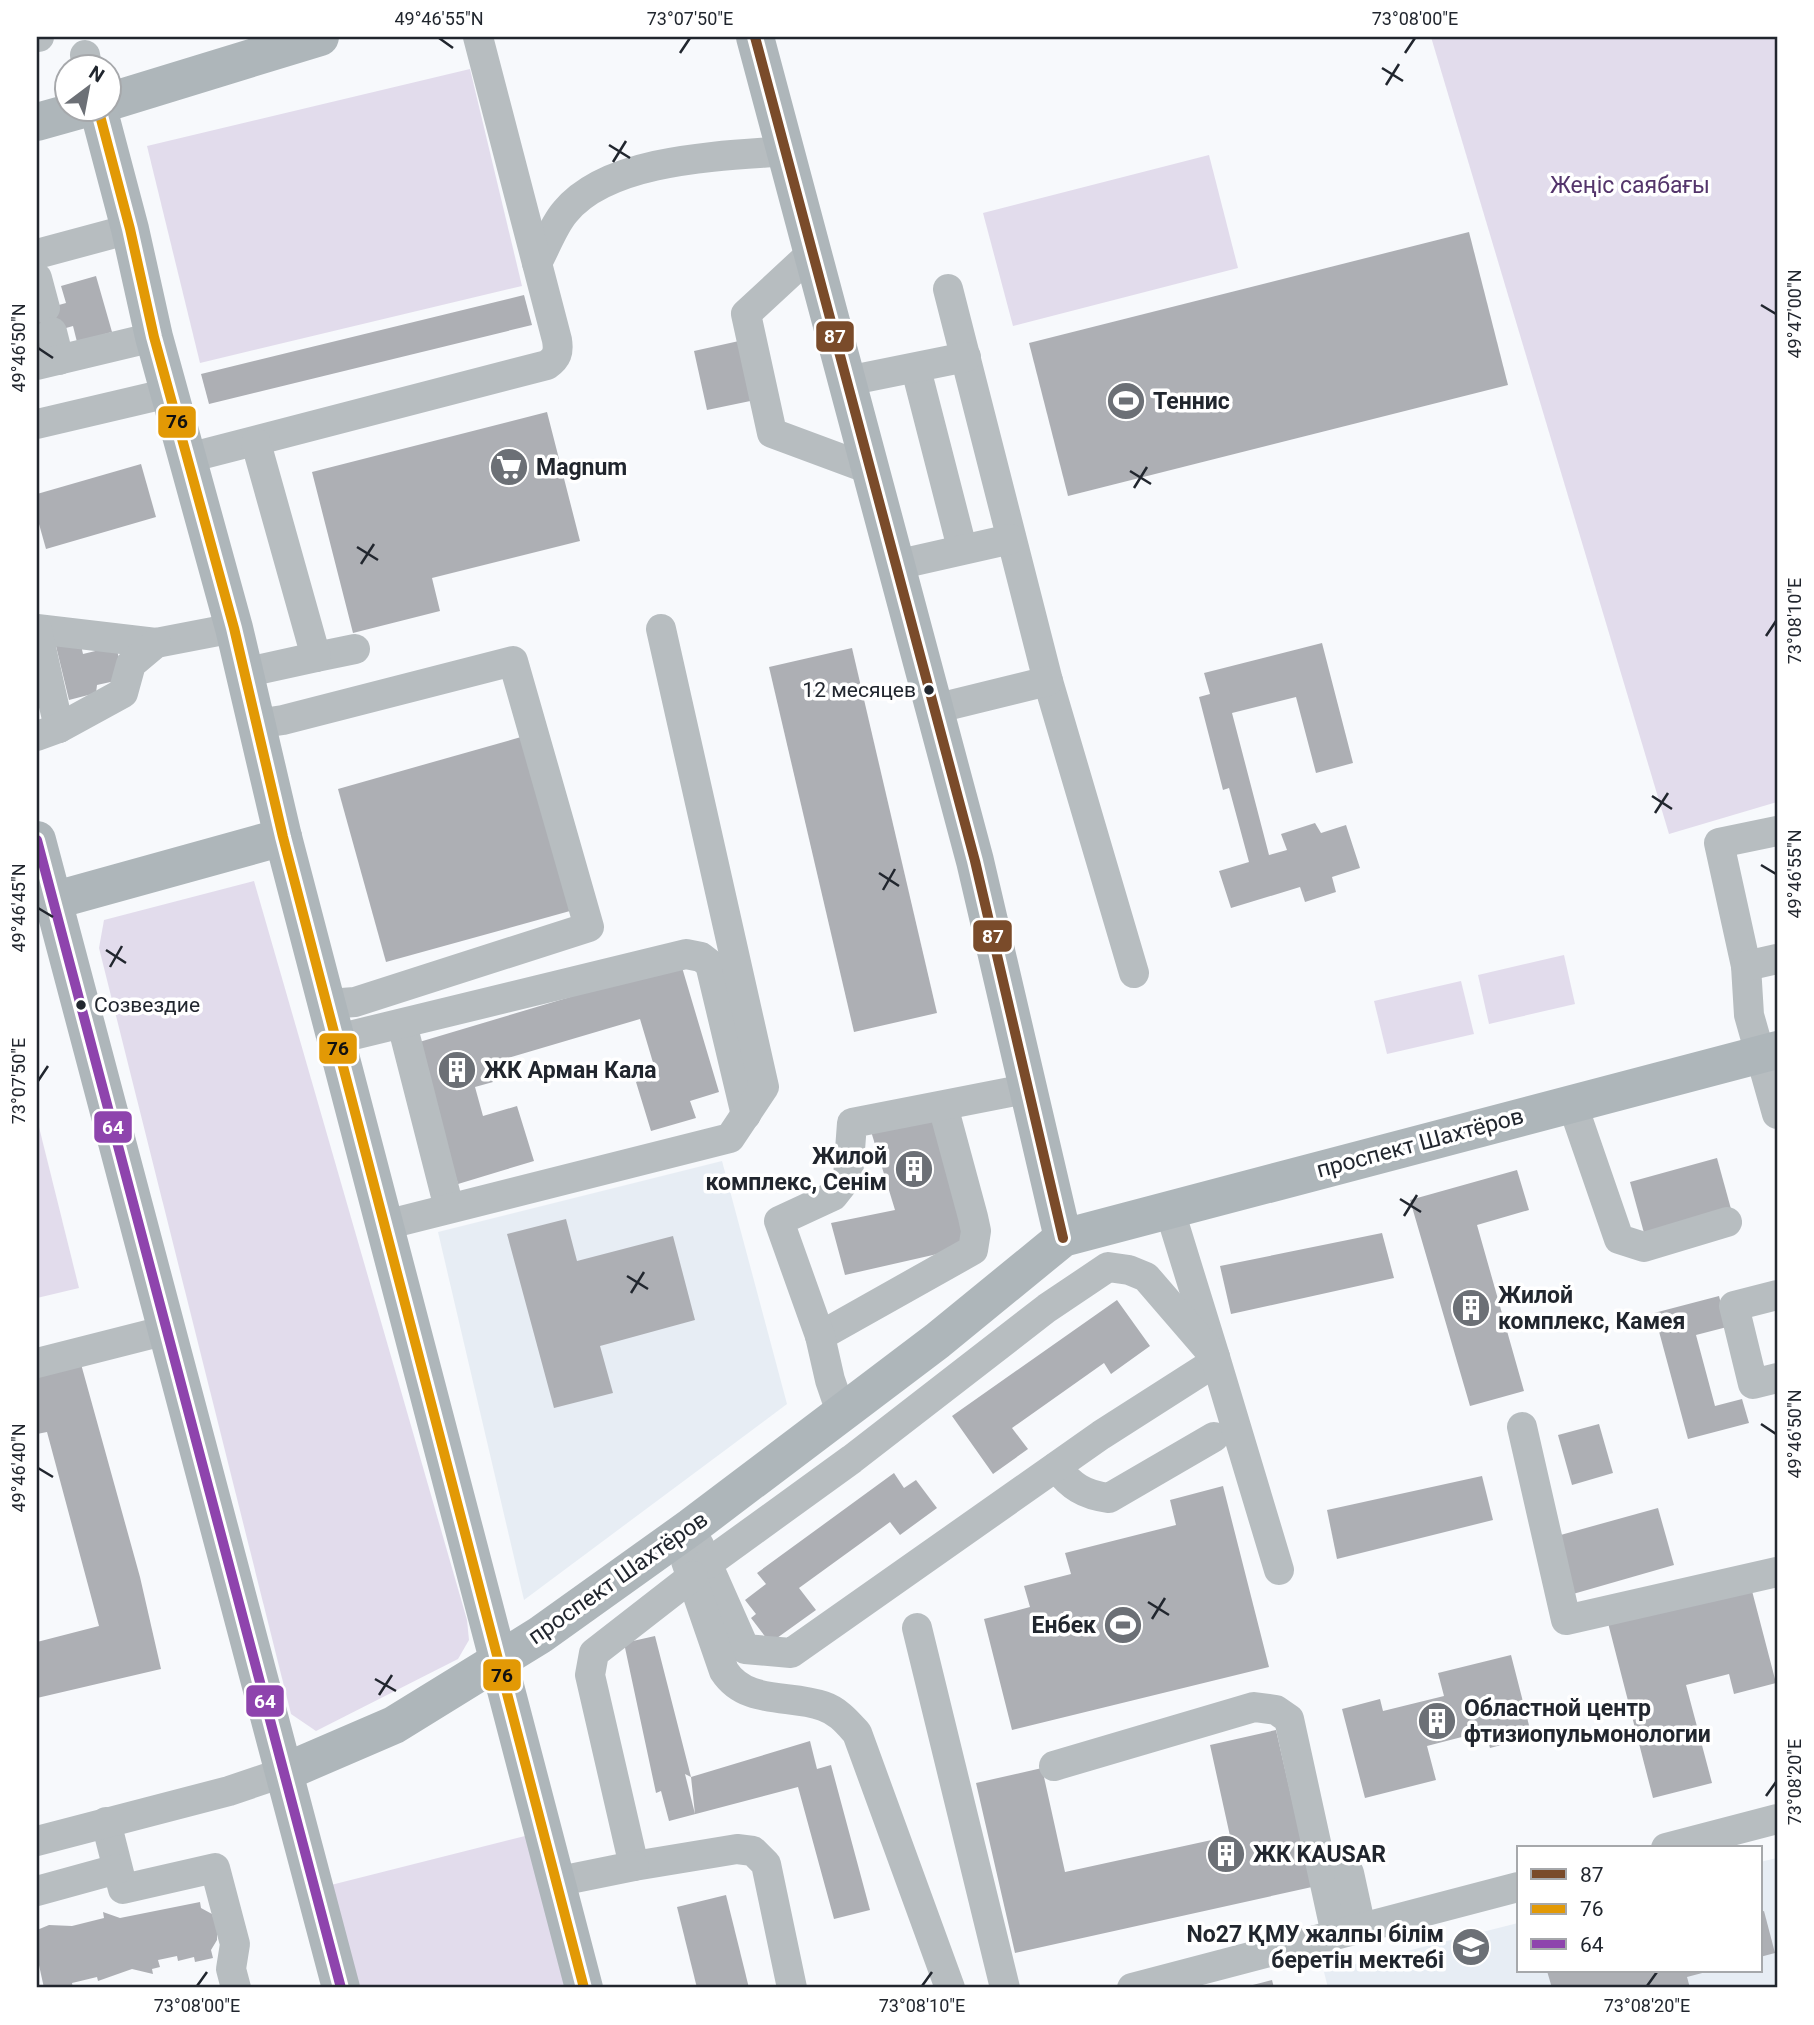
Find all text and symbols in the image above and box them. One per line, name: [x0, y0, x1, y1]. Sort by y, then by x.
text: 49°46'55"N: [394, 8, 484, 29]
text: 73°07'50"E: [647, 8, 733, 29]
text: 73°08'00"E: [1372, 8, 1458, 29]
north arrow: [52, 52, 122, 122]
text: N: [85, 61, 109, 87]
park label: Жеңіс саябағы: [1550, 172, 1710, 199]
text: 49°47'00"N: [1784, 269, 1805, 359]
text: 49°46'50"N: [8, 303, 29, 393]
line badge: 87: [815, 320, 855, 353]
text: 87: [824, 325, 846, 348]
sports icon: Теннис: [1105, 380, 1147, 422]
place label: Теннис: [1153, 388, 1230, 415]
line badge: 76: [157, 405, 197, 439]
text: 76: [166, 410, 188, 433]
supermarket icon: Magnum: [488, 446, 530, 488]
place label: Magnum: [536, 454, 627, 481]
text: 73°08'10"E: [1784, 578, 1805, 664]
place label: 12 месяцев: [802, 678, 916, 702]
marker: 12 месяцев: [922, 683, 936, 697]
text: 49°46'55"N: [1784, 829, 1805, 919]
text: 49°46'45"N: [8, 863, 29, 953]
line badge: 87: [972, 919, 1013, 953]
text: 87: [982, 925, 1004, 948]
place label: Созвездие: [94, 993, 200, 1017]
marker: Созвездие: [74, 998, 88, 1012]
line badge: 76: [318, 1032, 358, 1065]
text: 76: [327, 1037, 349, 1060]
text: 73°07'50"E: [8, 1038, 29, 1124]
building icon: ЖК Арман Кала: [436, 1049, 478, 1091]
place label: ЖК Арман Кала: [484, 1057, 657, 1084]
street label: проспект Шахтёров: [1314, 1102, 1526, 1184]
line badge: 64: [93, 1110, 133, 1144]
text: 64: [102, 1116, 124, 1139]
place label: Жилой комплекс, Сенiм: [705, 1143, 887, 1196]
building icon: Жилой комплекс, Сенiм: [893, 1148, 935, 1190]
place label: Жилой комплекс, Камея: [1498, 1282, 1685, 1335]
building icon: Жилой комплекс, Камея: [1450, 1287, 1492, 1329]
text: 49°46'50"N: [1784, 1389, 1805, 1479]
text: 49°46'40"N: [8, 1423, 29, 1513]
street label: проспект Шахтёров: [523, 1506, 713, 1650]
sports icon: Енбек: [1102, 1604, 1144, 1646]
place label: Енбек: [1032, 1612, 1096, 1639]
line badge: 76: [482, 1658, 522, 1692]
text: 76: [491, 1664, 513, 1687]
line badge: 64: [245, 1684, 285, 1718]
text: 64: [254, 1690, 276, 1713]
place label: Областной центр фтизиопульмонологии: [1464, 1695, 1711, 1748]
building icon: Областной центр фтизиопульмонологии: [1416, 1700, 1458, 1742]
text: 73°08'20"E: [1784, 1739, 1805, 1825]
building icon: ЖК KAUSAR: [1205, 1833, 1247, 1875]
place label: ЖК KAUSAR: [1253, 1841, 1386, 1868]
legend: [1517, 1846, 1762, 1972]
text: 87: [1580, 1863, 1604, 1887]
text: 76: [1580, 1897, 1604, 1921]
place label: No27 ҚМУ жалпы білім беретін мектебі: [1187, 1921, 1444, 1974]
school or university icon: No27 ҚМУ жалпы білім беретін мектебі: [1450, 1926, 1492, 1968]
text: 64: [1580, 1933, 1604, 1957]
text: 73°08'00"E: [154, 1995, 240, 2016]
text: 73°08'10"E: [879, 1995, 965, 2016]
text: 73°08'20"E: [1604, 1995, 1690, 2016]

